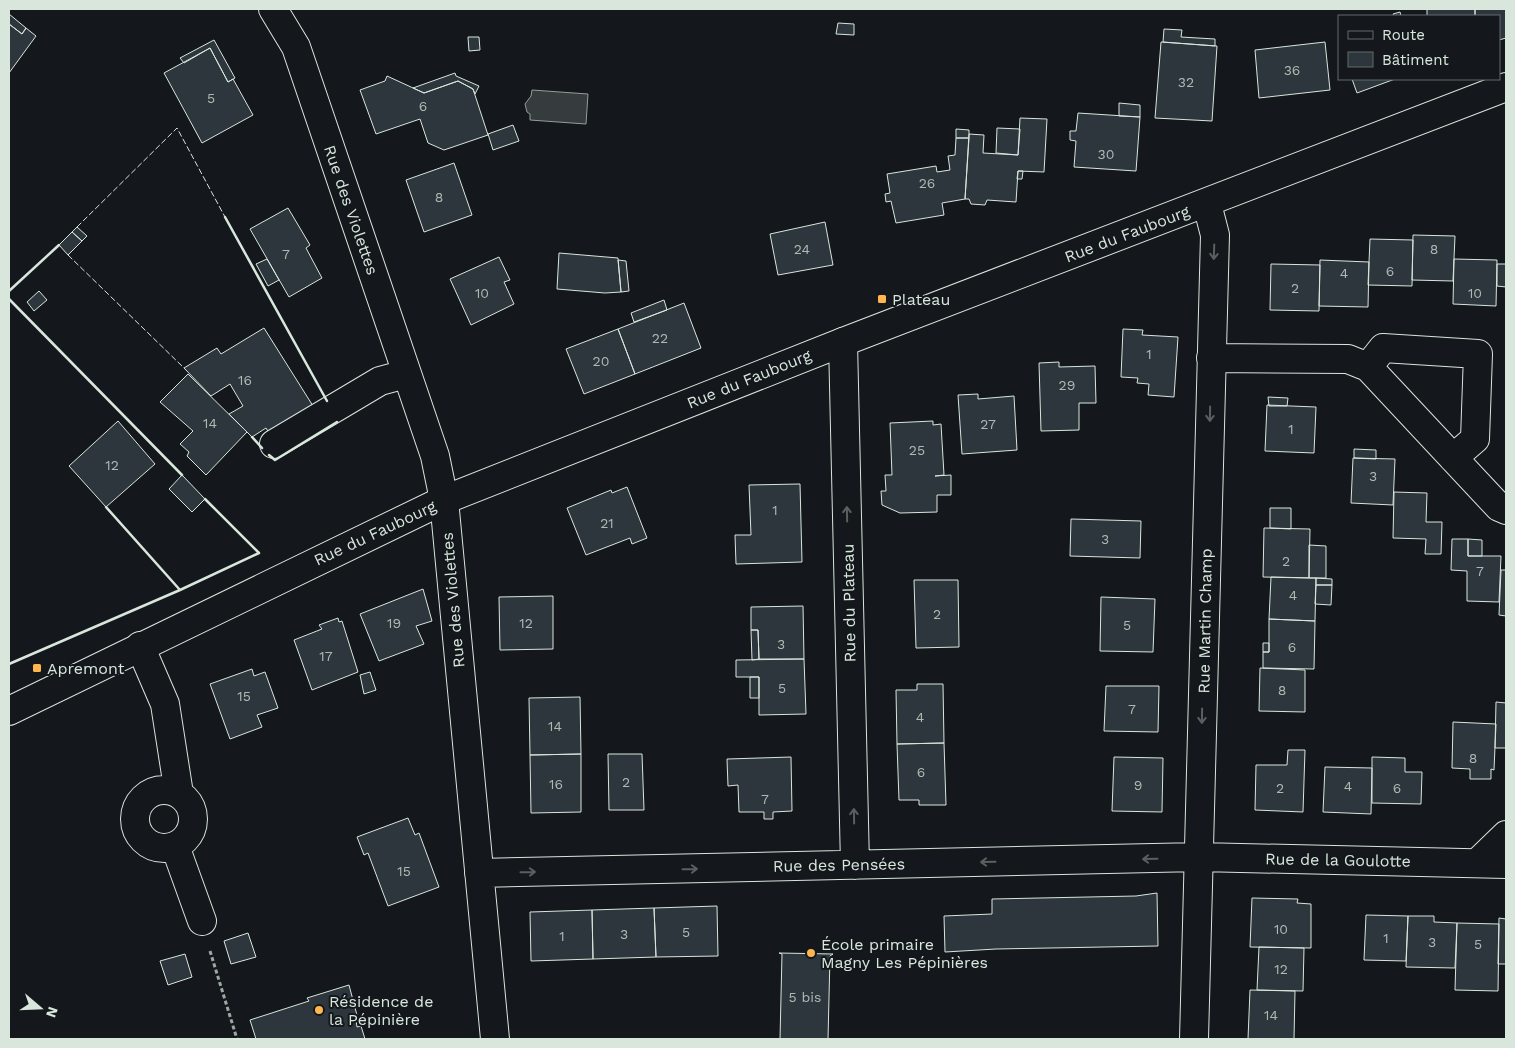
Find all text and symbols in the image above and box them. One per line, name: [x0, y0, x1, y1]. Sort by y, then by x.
legend: [1338, 15, 1500, 80]
text: Route: [1382, 26, 1425, 44]
text: Bâtiment: [1382, 51, 1449, 69]
house number: 36: [1284, 62, 1300, 78]
house number: 32: [1178, 74, 1194, 90]
house number: 5: [207, 90, 215, 106]
house number: 6: [419, 98, 427, 114]
street label: Rue des Violettes: [320, 143, 382, 277]
house number: 30: [1098, 146, 1114, 162]
house number: 26: [919, 175, 935, 191]
house number: 8: [435, 189, 443, 205]
street label: Rue du Faubourg: [1062, 201, 1193, 267]
house number: 24: [794, 241, 810, 257]
house number: 8: [1430, 241, 1438, 257]
one-way arrow: [1209, 243, 1219, 259]
house number: 7: [282, 246, 290, 262]
house number: 6: [1386, 263, 1394, 279]
house number: 4: [1340, 265, 1348, 281]
house number: 2: [1291, 280, 1299, 296]
house number: 10: [475, 285, 489, 301]
house number: 10: [1468, 285, 1482, 301]
place label: Plateau: [892, 290, 950, 309]
marker: Plateau: [876, 293, 888, 305]
house number: 22: [652, 330, 668, 346]
street label: Rue du Faubourg: [684, 345, 814, 413]
house number: 1: [1146, 346, 1152, 362]
house number: 20: [593, 353, 609, 369]
house number: 16: [238, 372, 252, 388]
house number: 29: [1059, 377, 1075, 393]
one-way arrow: [1205, 406, 1215, 422]
house number: 14: [203, 415, 217, 431]
house number: 27: [980, 416, 996, 432]
house number: 1: [1288, 421, 1294, 437]
house number: 25: [909, 442, 925, 458]
house number: 12: [105, 457, 119, 473]
house number: 3: [1369, 468, 1377, 484]
street label: Rue du Faubourg: [311, 496, 439, 570]
house number: 1: [772, 502, 778, 518]
one-way arrow: [842, 506, 852, 522]
house number: 21: [600, 515, 614, 531]
house number: 3: [1101, 531, 1109, 547]
street label: Rue des Violettes: [438, 532, 468, 668]
street label: Rue du Plateau: [838, 544, 860, 662]
street label: Rue Martin Champ: [1194, 548, 1216, 694]
house number: 2: [1282, 553, 1290, 569]
house number: 7: [1476, 563, 1484, 579]
house number: 4: [1289, 587, 1297, 603]
house number: 2: [933, 606, 941, 622]
house number: 19: [387, 615, 401, 631]
house number: 12: [519, 615, 533, 631]
house number: 5: [1123, 617, 1131, 633]
house number: 3: [777, 636, 785, 652]
house number: 6: [1288, 639, 1296, 655]
house number: 17: [319, 648, 333, 664]
place label: Apremont: [47, 659, 125, 678]
marker: Apremont: [31, 662, 43, 674]
house number: 5: [778, 680, 786, 696]
house number: 8: [1278, 682, 1286, 698]
house number: 15: [237, 688, 251, 704]
house number: 7: [1128, 701, 1136, 717]
one-way arrow: [1198, 708, 1207, 724]
house number: 4: [916, 709, 924, 725]
house number: 14: [548, 718, 562, 734]
house number: 8: [1469, 750, 1477, 766]
house number: 6: [917, 764, 925, 780]
house number: 2: [622, 774, 630, 790]
house number: 16: [549, 776, 563, 792]
house number: 9: [1134, 777, 1142, 793]
house number: 4: [1344, 778, 1352, 794]
house number: 2: [1276, 780, 1284, 796]
house number: 6: [1393, 780, 1401, 796]
house number: 7: [761, 791, 769, 807]
one-way arrow: [849, 808, 859, 824]
street label: Rue de la Goulotte: [1265, 849, 1411, 871]
street label: Rue des Pensées: [773, 854, 905, 876]
one-way arrow: [1142, 854, 1158, 863]
one-way arrow: [980, 857, 996, 867]
house number: 15: [397, 863, 411, 879]
one-way arrow: [682, 864, 698, 873]
one-way arrow: [520, 867, 536, 877]
house number: 10: [1274, 921, 1288, 937]
house number: 5: [682, 924, 690, 940]
house number: 3: [620, 926, 628, 942]
house number: 1: [559, 928, 565, 944]
house number: 1: [1383, 930, 1389, 946]
house number: 3: [1428, 934, 1436, 950]
place label: École primaire Magny Les Pépinières: [821, 935, 988, 972]
house number: 5: [1474, 936, 1482, 952]
marker: École primaire Magny Les Pépinières: [805, 947, 817, 959]
house number: 12: [1274, 961, 1288, 977]
north arrow: [15, 983, 65, 1033]
house number: 5 bis: [789, 989, 821, 1005]
place label: Résidence de la Pépinière: [329, 992, 433, 1029]
marker: Résidence de la Pépinière: [313, 1004, 325, 1016]
text: N: [43, 1005, 62, 1020]
house number: 14: [1264, 1007, 1278, 1023]

